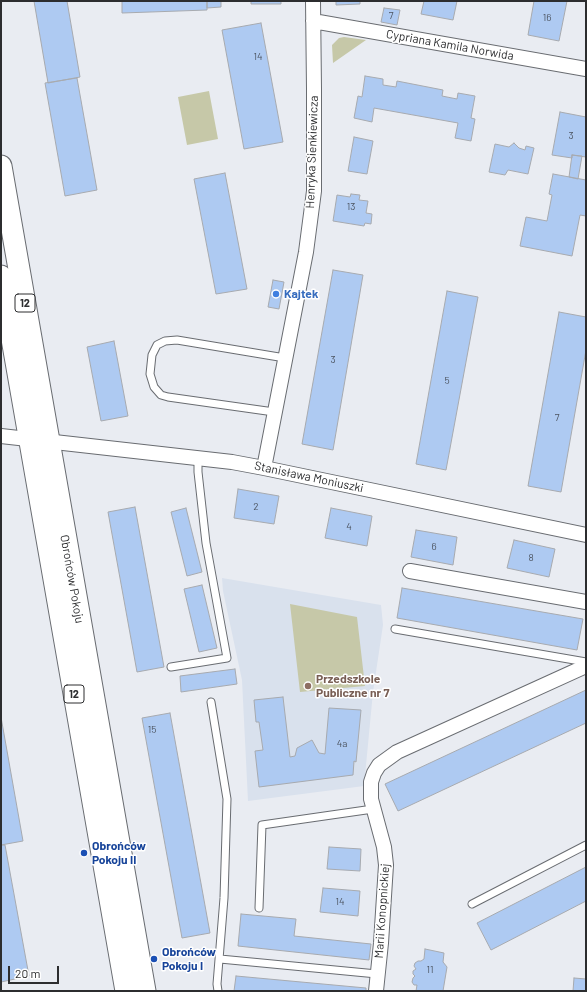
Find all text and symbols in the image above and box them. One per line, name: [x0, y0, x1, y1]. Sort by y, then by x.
house number: 7: [389, 10, 393, 22]
house number: 16: [543, 12, 551, 24]
street label: Cypriana Kamila Norwida: [385, 27, 515, 63]
house number: 14: [253, 51, 263, 63]
street label: Henryka Sienkiewicza: [303, 95, 321, 209]
house number: 3: [568, 130, 574, 142]
house number: 13: [347, 201, 355, 213]
place label: Kajtek: [284, 287, 318, 301]
marker: Kajtek: [271, 289, 281, 299]
road number: 12: [15, 294, 35, 312]
house number: 3: [330, 354, 336, 366]
house number: 5: [444, 375, 450, 387]
house number: 7: [555, 412, 559, 424]
street label: Stanisława Moniuszki: [253, 458, 365, 496]
house number: 2: [253, 501, 259, 513]
house number: 4: [346, 521, 352, 533]
street label: Obrońców Pokoju: [57, 534, 87, 624]
house number: 6: [431, 541, 437, 553]
house number: 8: [528, 552, 534, 564]
place label: Przedszkole Publiczne nr 7: [316, 672, 390, 700]
marker: Przedszkole Publiczne nr 7: [303, 681, 313, 691]
road number: 12: [64, 685, 84, 703]
house number: 15: [148, 724, 156, 736]
house number: 4a: [337, 738, 347, 750]
place label: Obrońców Pokoju II: [92, 839, 146, 867]
marker: Obrońców Pokoju II: [79, 848, 89, 858]
street label: Marii Konopnickiej: [372, 863, 392, 959]
house number: 14: [335, 896, 345, 908]
place label: Obrońców Pokoju I: [162, 945, 216, 973]
marker: Obrońców Pokoju I: [149, 954, 159, 964]
scale bar: [10, 958, 61, 984]
house number: 11: [426, 964, 434, 976]
text: 20 m: [15, 966, 41, 980]

